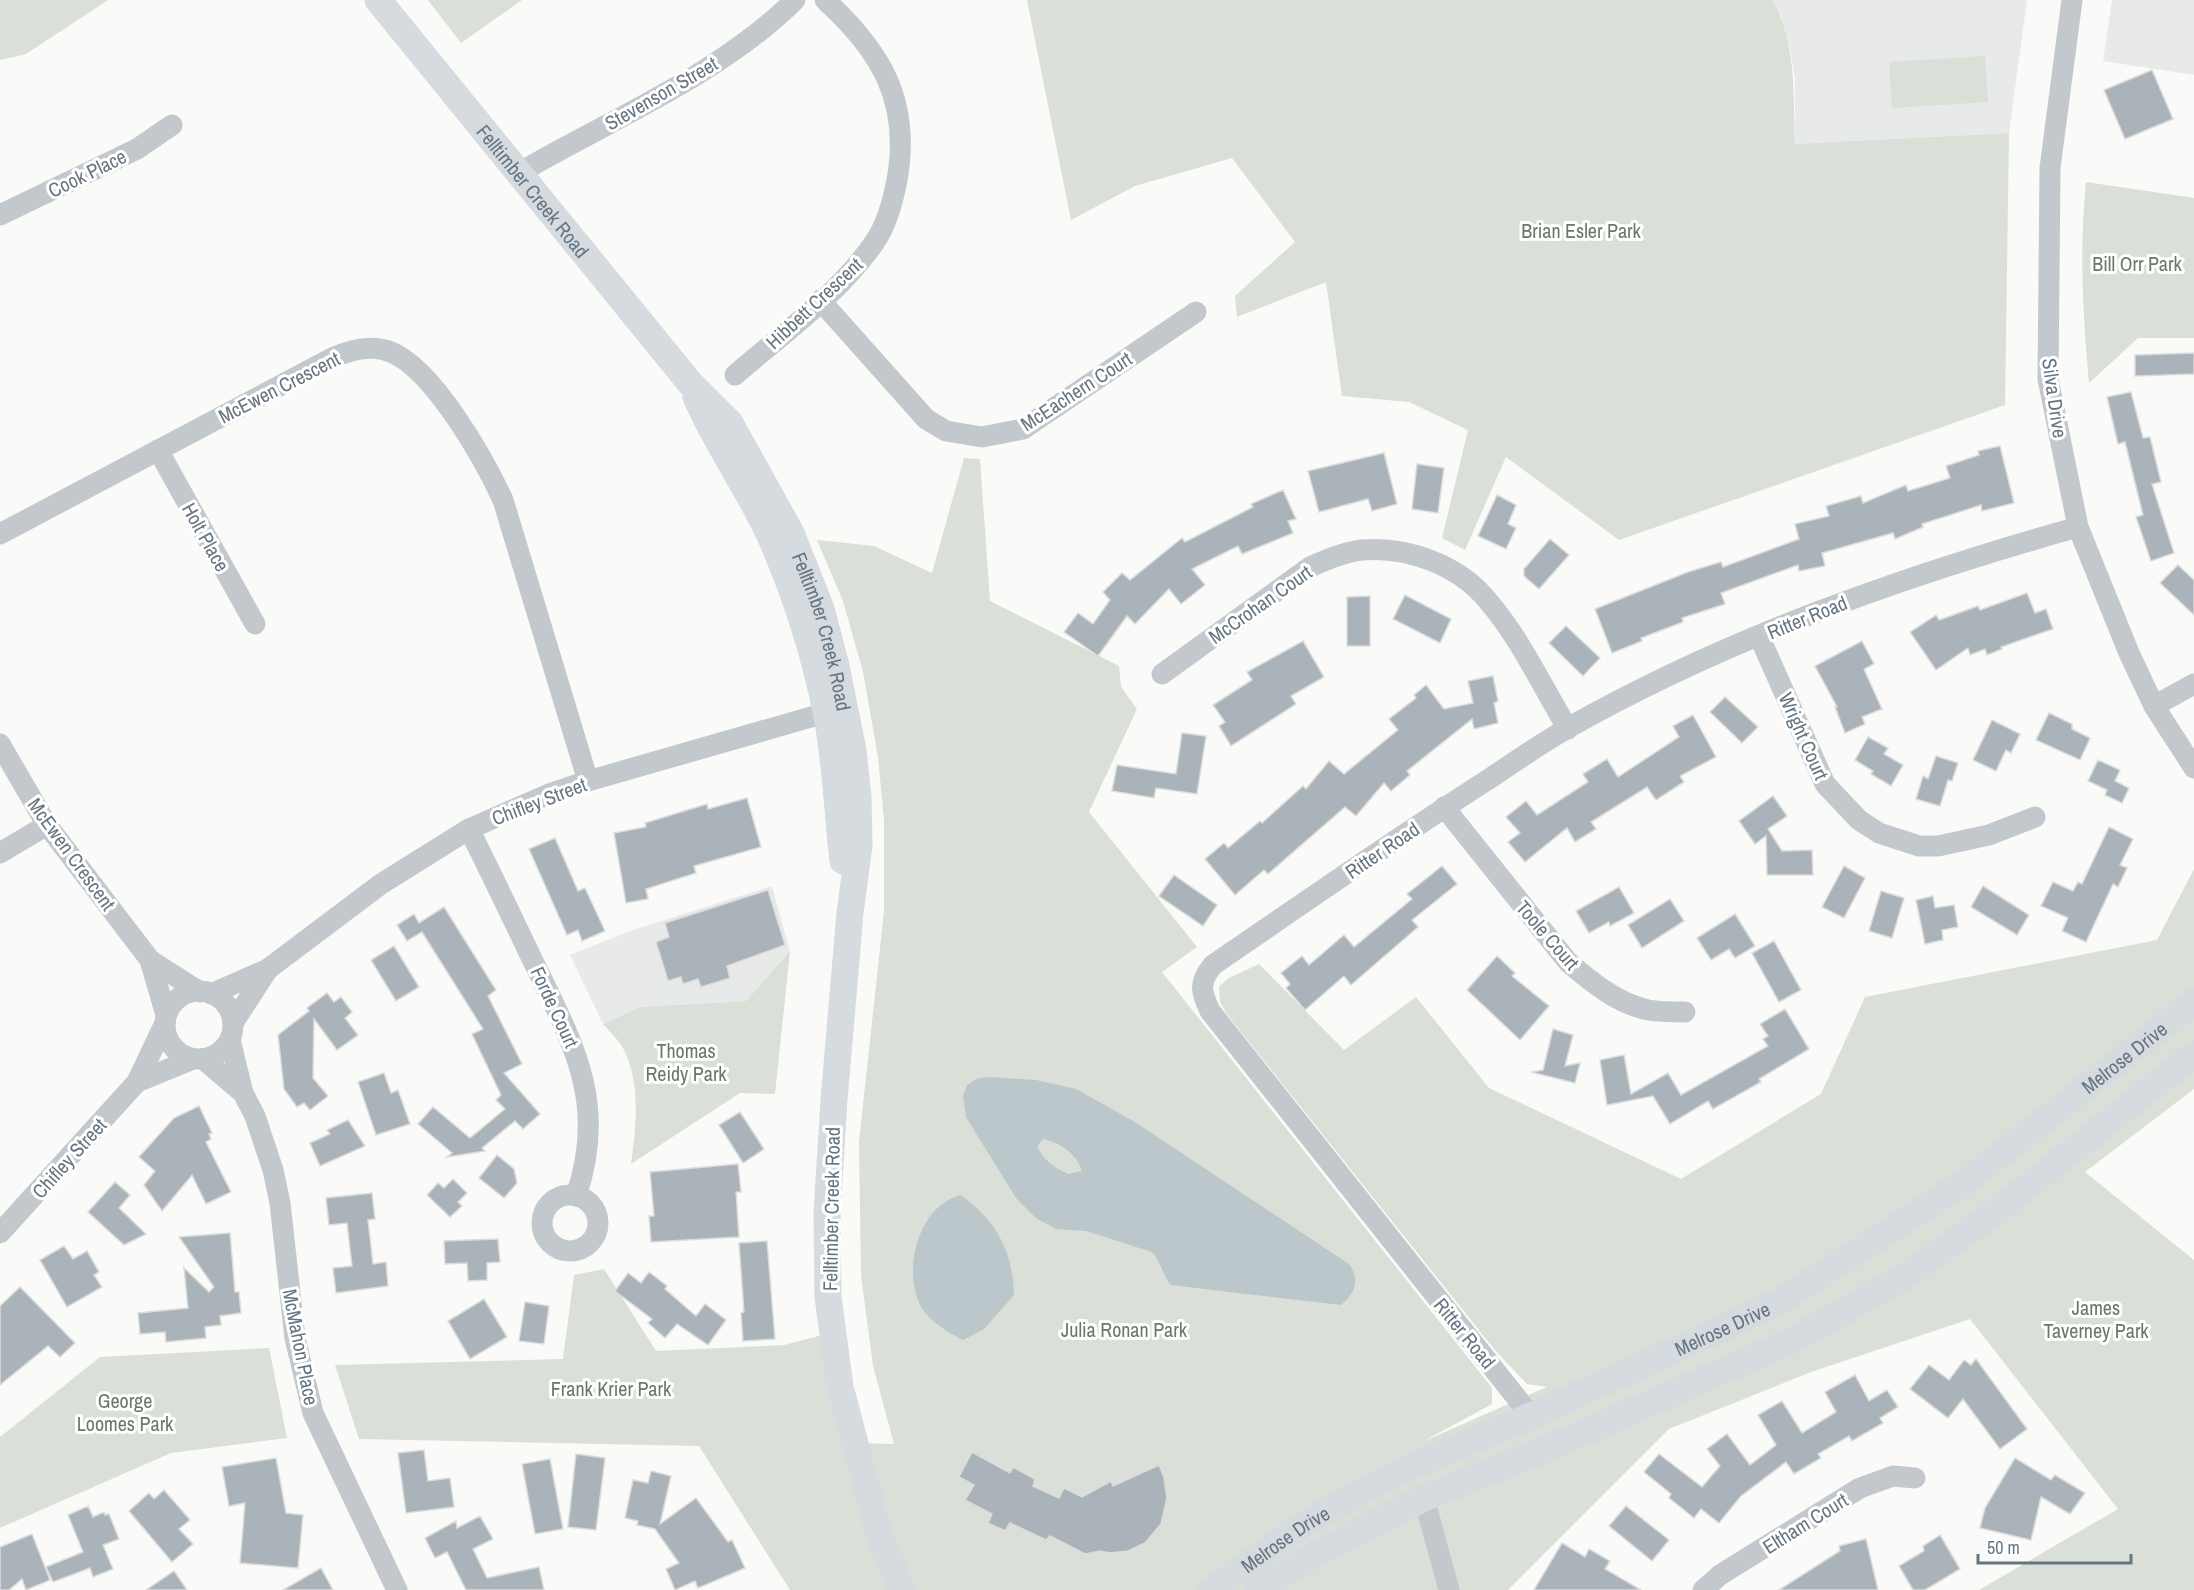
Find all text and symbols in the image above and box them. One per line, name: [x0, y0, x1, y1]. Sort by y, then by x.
street label: Stevenson Street: [600, 50, 723, 136]
street label: Felltimber Creek Road: [471, 119, 596, 263]
street label: Cook Place: [43, 142, 131, 204]
park label: Brian Esler Park: [1521, 217, 1641, 244]
park label: Bill Orr Park: [2092, 250, 2182, 277]
street label: Hibbett Crescent: [760, 251, 869, 355]
street label: McEwen Crescent: [214, 345, 345, 429]
street label: McEachern Court: [1015, 345, 1137, 437]
street label: Silva Drive: [2036, 356, 2074, 440]
street label: Holt Place: [176, 498, 236, 576]
street label: Felltimber Creek Road: [786, 548, 858, 713]
street label: McCrohan Court: [1203, 558, 1317, 650]
street label: Ritter Road: [1763, 589, 1851, 645]
street label: Wright Court: [1773, 688, 1835, 784]
street label: Chifley Street: [488, 770, 591, 831]
street label: McEwen Crescent: [22, 792, 122, 916]
street label: Ritter Road: [1340, 815, 1424, 885]
street label: Toole Court: [1510, 894, 1586, 976]
street label: Forde Court: [524, 962, 586, 1052]
street label: Melrose Drive: [2075, 1015, 2172, 1099]
park label: Thomas Reidy Park: [645, 1037, 727, 1087]
street label: Chifley Street: [26, 1112, 113, 1204]
street label: Felltimber Creek Road: [816, 1127, 846, 1291]
street label: McMahon Place: [277, 1287, 325, 1407]
street label: Ritter Road: [1428, 1292, 1502, 1374]
park label: James Taverney Park: [2043, 1294, 2149, 1344]
street label: Melrose Drive: [1670, 1295, 1774, 1362]
park label: Julia Ronan Park: [1061, 1316, 1188, 1343]
park label: Frank Krier Park: [551, 1375, 672, 1402]
park label: George Loomes Park: [77, 1387, 174, 1437]
street label: Eltham Court: [1757, 1486, 1853, 1560]
street label: Melrose Drive: [1235, 1499, 1334, 1578]
scale bar: [1978, 1527, 2131, 1565]
text: 50 m: [1987, 1535, 2020, 1560]

